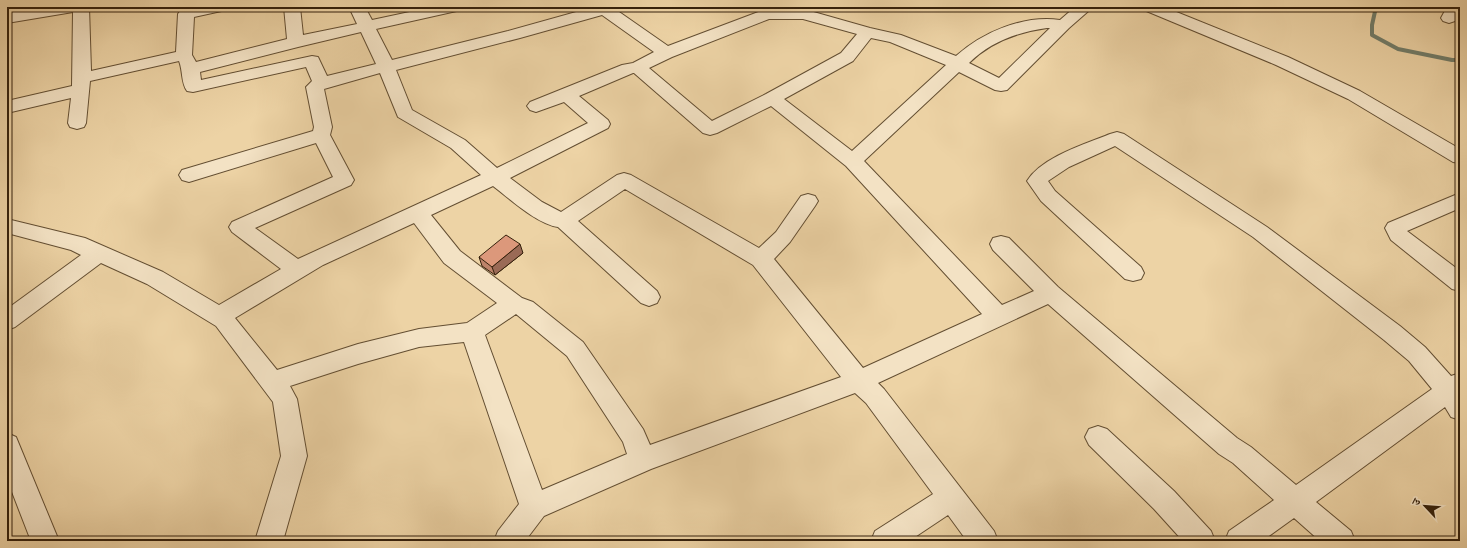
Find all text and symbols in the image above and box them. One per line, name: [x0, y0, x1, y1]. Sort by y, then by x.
north arrow: [1405, 486, 1445, 526]
text: उ: [1409, 495, 1425, 509]

